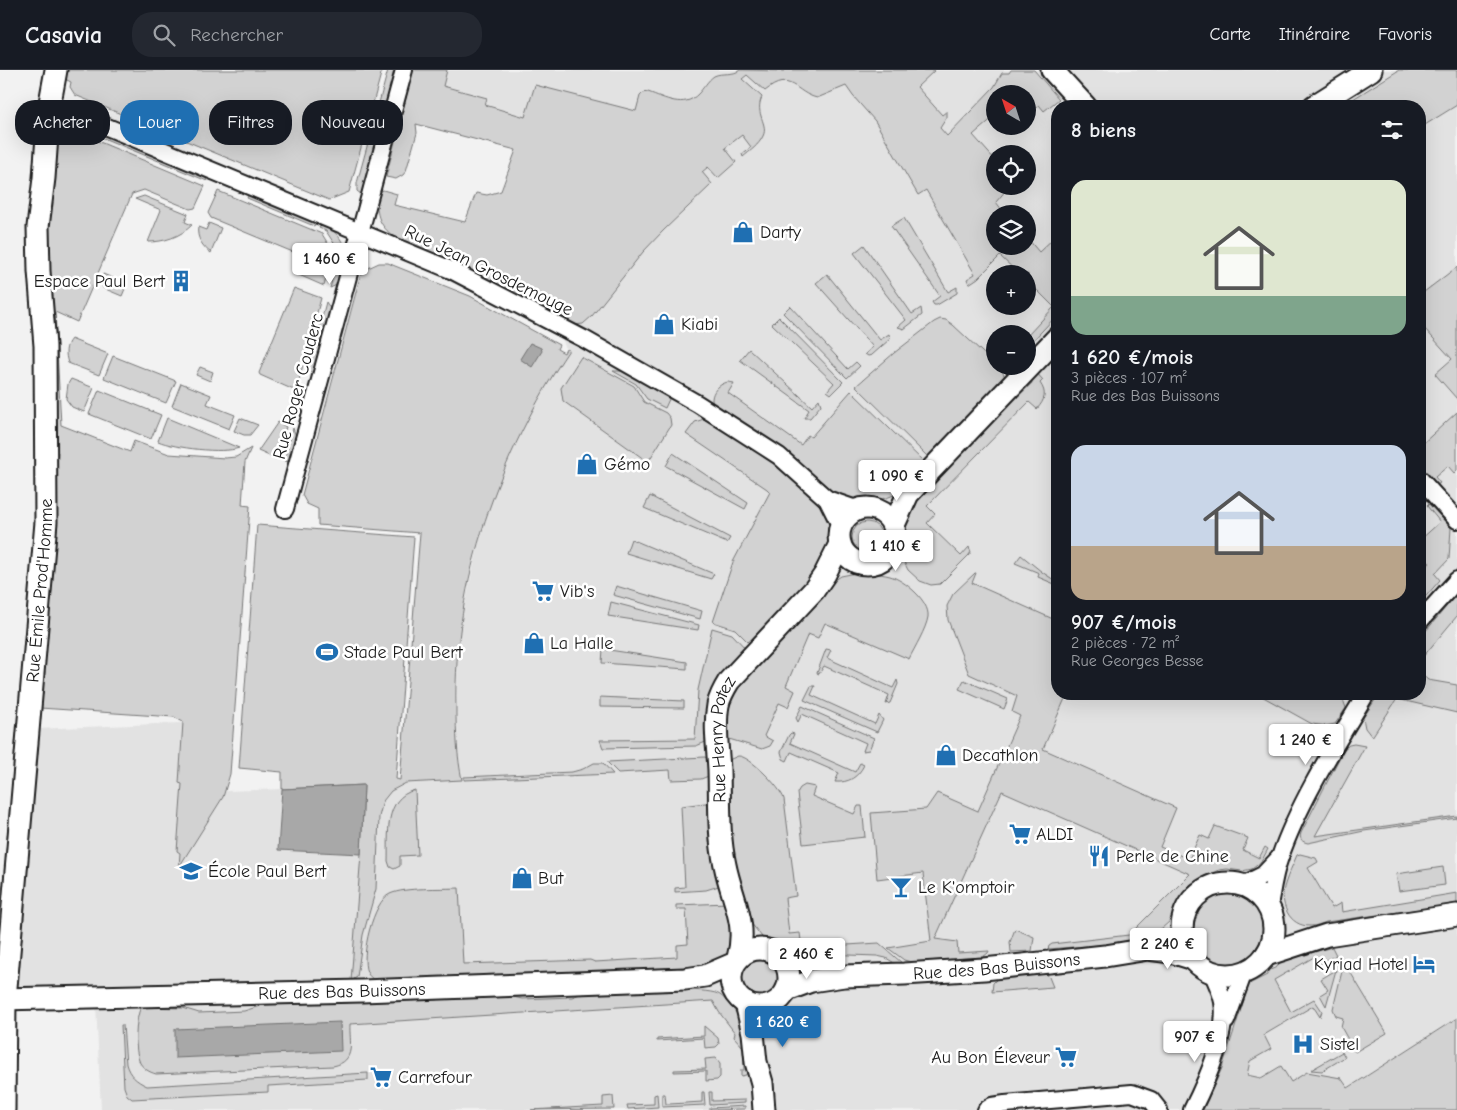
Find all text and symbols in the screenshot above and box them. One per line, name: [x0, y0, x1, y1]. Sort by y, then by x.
search box: [132, 12, 482, 57]
text: Casavia: [25, 21, 102, 49]
icon: search: [150, 21, 178, 49]
text: Rechercher: [190, 24, 283, 46]
text: Carte: [1210, 24, 1251, 45]
text: Itinéraire: [1279, 24, 1350, 45]
text: Favoris: [1378, 24, 1432, 45]
north arrow: [986, 85, 1036, 135]
map controls: [986, 85, 1036, 375]
chip: Acheter: [15, 100, 110, 145]
chip: Louer: [120, 100, 199, 145]
chip: Filtres: [209, 100, 292, 145]
chip: Nouveau: [302, 100, 403, 145]
icon: filters: [1378, 116, 1406, 144]
text: 8 biens: [1071, 118, 1136, 142]
button: locate: [986, 145, 1036, 195]
button: layers: [986, 205, 1036, 255]
icon: home: [1194, 213, 1284, 303]
shop icon: Darty: [730, 219, 756, 245]
street label: Rue Jean Grosdemouge: [401, 221, 576, 320]
place label: Darty: [760, 222, 802, 243]
pin: 1 460 €: [284, 242, 376, 285]
text: 1 460 €: [303, 250, 357, 268]
button: +: [986, 265, 1036, 315]
building icon: Espace Paul Bert: [168, 268, 194, 294]
place label: Espace Paul Bert: [34, 271, 166, 292]
street label: Rue Roger Couderc: [269, 311, 328, 461]
shop icon: Kiabi: [651, 311, 677, 337]
place label: Kiabi: [681, 314, 718, 335]
button: −: [986, 325, 1036, 375]
text: 1 620 €/mois: [1071, 345, 1193, 369]
text: 3 pièces · 107 m²: [1071, 369, 1187, 387]
text: Rue des Bas Buissons: [1071, 387, 1220, 405]
shop icon: Gémo: [574, 451, 600, 477]
place label: Gémo: [604, 454, 650, 475]
pin: 1 090 €: [851, 460, 943, 502]
text: 1 090 €: [869, 467, 925, 485]
icon: home: [1194, 478, 1284, 568]
street label: Rue Émile Prod'Homme: [22, 498, 57, 683]
pin: 1 410 €: [850, 530, 942, 572]
text: 1 410 €: [870, 537, 922, 555]
supermarket icon: Vib's: [530, 578, 556, 604]
place label: Vib's: [560, 581, 594, 602]
text: 907 €/mois: [1071, 610, 1176, 634]
shop icon: La Halle: [521, 630, 547, 656]
place label: La Halle: [550, 633, 613, 654]
text: 2 pièces · 72 m²: [1071, 634, 1179, 652]
sports icon: Stade Paul Bert: [314, 639, 340, 665]
place label: Stade Paul Bert: [344, 642, 464, 663]
text: Rue Georges Besse: [1071, 652, 1204, 670]
street label: Rue Henry Potez: [706, 672, 740, 803]
pin: 1 240 €: [1260, 724, 1352, 766]
text: 1 240 €: [1280, 731, 1332, 749]
shop icon: Decathlon: [933, 742, 959, 768]
place label: Decathlon: [962, 745, 1039, 766]
supermarket icon: ALDI: [1007, 821, 1033, 847]
place label: ALDI: [1036, 824, 1073, 845]
restaurant icon: Perle de Chine: [1086, 843, 1112, 869]
place label: Perle de Chine: [1116, 846, 1229, 867]
school or university icon: École Paul Bert: [178, 858, 204, 884]
place label: École Paul Bert: [208, 860, 327, 882]
shop icon: But: [509, 865, 535, 891]
place label: But: [538, 868, 564, 889]
bar icon: Le K'omptoir: [888, 874, 914, 900]
place label: Le K'omptoir: [918, 877, 1015, 898]
pin: 2 240 €: [1122, 928, 1214, 970]
text: 2 240 €: [1141, 935, 1195, 953]
pin: 2 460 €: [761, 938, 853, 980]
text: 2 460 €: [779, 945, 835, 963]
street label: Rue des Bas Buissons: [913, 949, 1081, 984]
hotel icon: Kyriad Hotel: [1411, 951, 1437, 977]
place label: Kyriad Hotel: [1314, 954, 1408, 975]
street label: Rue des Bas Buissons: [258, 979, 426, 1004]
pin: 1 620 €: [737, 1006, 829, 1048]
text: 1 620 €: [756, 1013, 810, 1031]
pin: 907 €: [1160, 1020, 1230, 1063]
text: 907 €: [1174, 1028, 1216, 1046]
hospital icon: Sistel: [1290, 1031, 1316, 1057]
place label: Sistel: [1320, 1034, 1359, 1055]
supermarket icon: Au Bon Éleveur: [1053, 1044, 1079, 1070]
place label: Au Bon Éleveur: [931, 1046, 1051, 1068]
supermarket icon: Carrefour: [368, 1064, 394, 1090]
place label: Carrefour: [398, 1067, 473, 1088]

